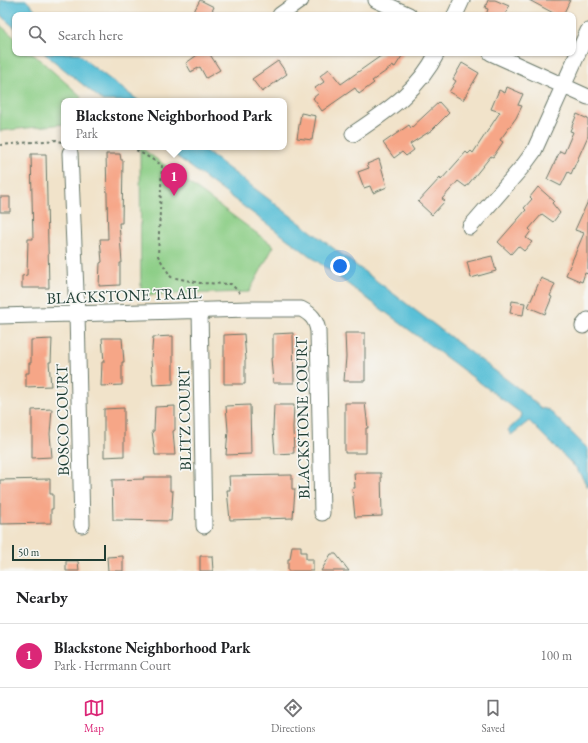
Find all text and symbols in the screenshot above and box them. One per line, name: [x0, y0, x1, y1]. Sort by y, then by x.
search box: [12, 12, 576, 56]
icon: search: [26, 23, 48, 45]
text: Search here: [58, 25, 123, 44]
popup: [61, 98, 287, 150]
text: Blackstone Neighborhood Park: [76, 106, 272, 125]
text: Park: [76, 125, 98, 142]
pin: 1: [161, 163, 187, 196]
your location: [330, 256, 350, 276]
street label: BLACKSTONE TRAIL: [46, 282, 203, 309]
street label: BLACKSTONE COURT: [291, 336, 314, 499]
street label: BOSCO COURT: [51, 364, 74, 476]
street label: BLITZ COURT: [173, 367, 196, 471]
scale bar: [12, 543, 106, 562]
text: 50 m: [18, 545, 39, 559]
text: Nearby: [16, 586, 68, 608]
text: Blackstone Neighborhood Park: [54, 638, 250, 657]
text: 1: [26, 647, 32, 664]
text: 100 m: [541, 647, 572, 664]
text: Park · Herrmann Court: [54, 657, 171, 674]
tab: Map: [83, 697, 105, 735]
tab: Directions: [271, 697, 315, 735]
tab: Saved: [481, 697, 505, 735]

